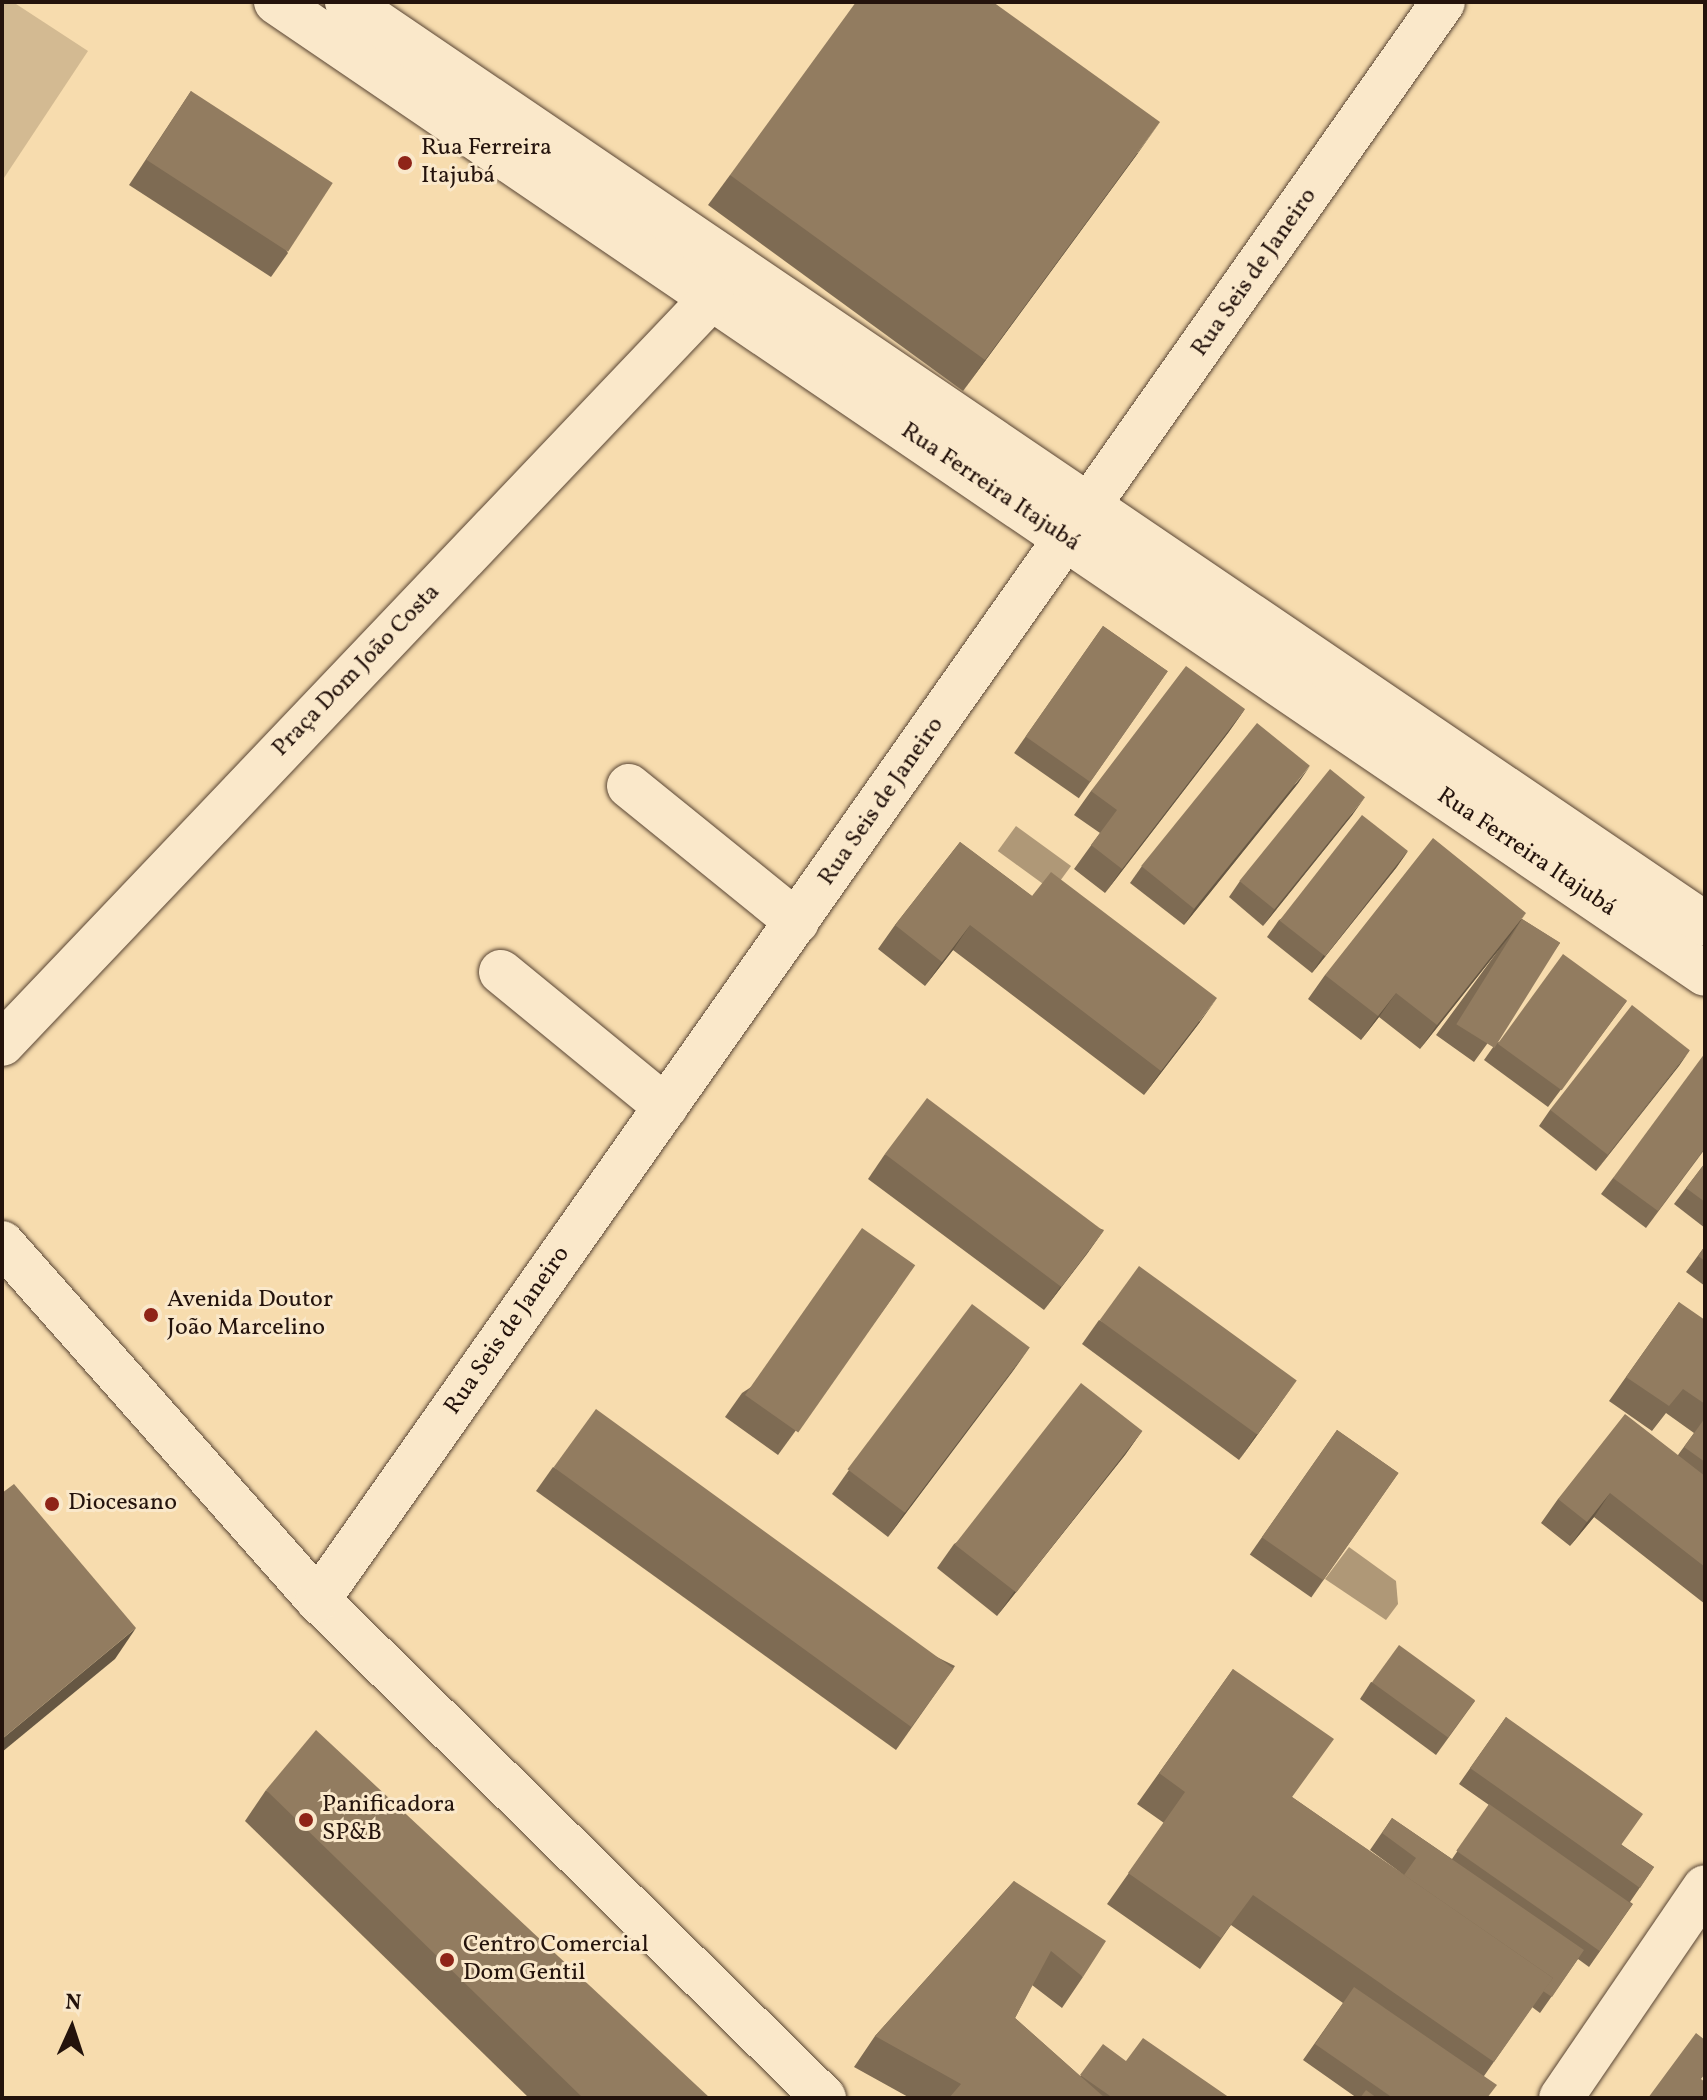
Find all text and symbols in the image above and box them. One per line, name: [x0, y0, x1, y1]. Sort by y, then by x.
place label: Rua Ferreira Itajubá: [421, 135, 552, 191]
marker: Rua Ferreira Itajubá: [396, 154, 414, 172]
street label: Rua Seis de Janeiro: [1186, 183, 1324, 363]
street label: Rua Ferreira Itajubá: [895, 417, 1085, 559]
street label: Praça Dom João Costa: [267, 579, 447, 763]
street label: Rua Seis de Janeiro: [813, 712, 951, 892]
street label: Rua Ferreira Itajubá: [1431, 782, 1621, 924]
street label: Rua Seis de Janeiro: [439, 1241, 577, 1421]
place label: Avenida Doutor João Marcelino: [167, 1287, 333, 1343]
marker: Avenida Doutor João Marcelino: [142, 1306, 160, 1324]
place label: Diocesano: [68, 1490, 177, 1518]
marker: Diocesano: [43, 1495, 61, 1513]
place label: Panificadora SP&B: [322, 1792, 455, 1848]
marker: Panificadora SP&B: [297, 1811, 315, 1829]
place label: Centro Comercial Dom Gentil: [463, 1932, 649, 1988]
marker: Centro Comercial Dom Gentil: [438, 1951, 456, 1969]
north arrow: [32, 1988, 112, 2068]
text: N: [64, 1988, 82, 2019]

